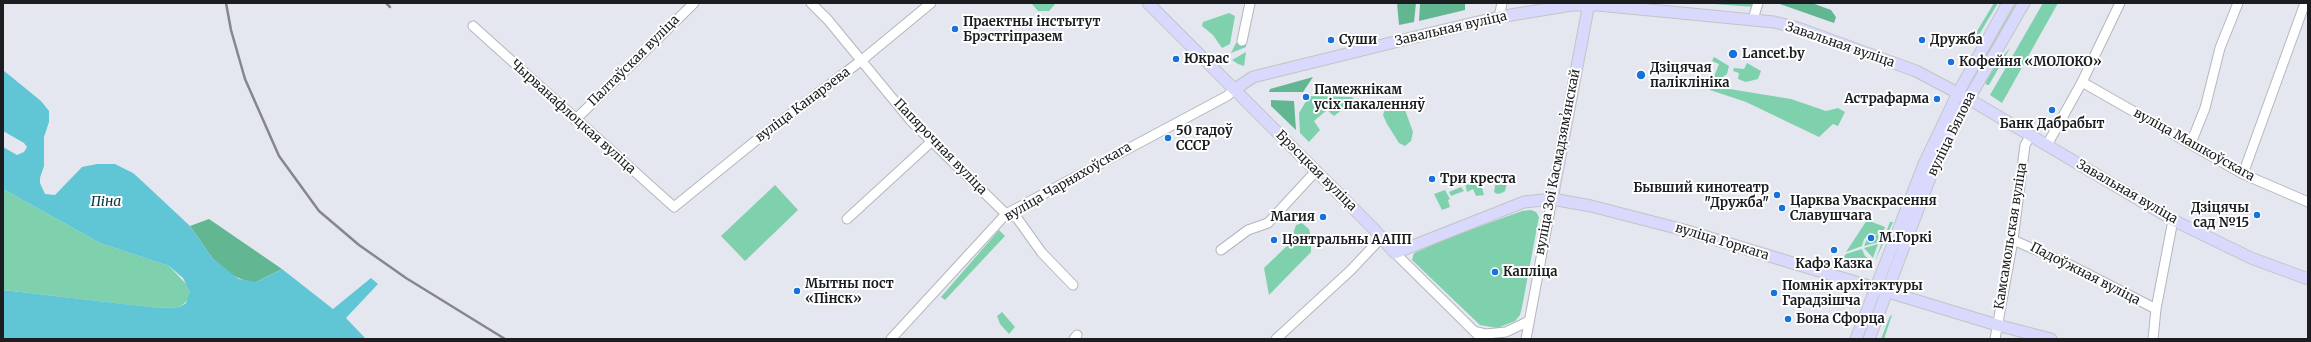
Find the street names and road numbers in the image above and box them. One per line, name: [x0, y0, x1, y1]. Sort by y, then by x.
street label: Завальная вуліца: [1394, 9, 1508, 49]
street label: Палтаўская вуліца: [585, 12, 683, 110]
street label: Завальная вуліца: [1783, 19, 1897, 71]
street label: Чырванафлоцкая вуліца: [507, 57, 639, 177]
street label: вуліца Канарэева: [753, 64, 853, 146]
street label: вуліца Зоі Касмадзямʼянскай: [1532, 68, 1584, 256]
street label: вуліца Бялова: [1925, 89, 1979, 179]
street label: Папярочная вуліца: [890, 96, 990, 198]
street label: вуліца Машкоўскага: [2131, 105, 2257, 185]
street label: Брэсцкая вуліца: [1272, 127, 1360, 215]
street label: вуліца Чарняхоўскага: [1002, 139, 1134, 225]
street label: Завальная вуліца: [2074, 157, 2180, 227]
street label: Камсамольская вуліца: [1992, 161, 2030, 311]
street label: вуліца Горкага: [1673, 220, 1771, 264]
street label: Падоўжная вуліца: [2027, 239, 2143, 309]

